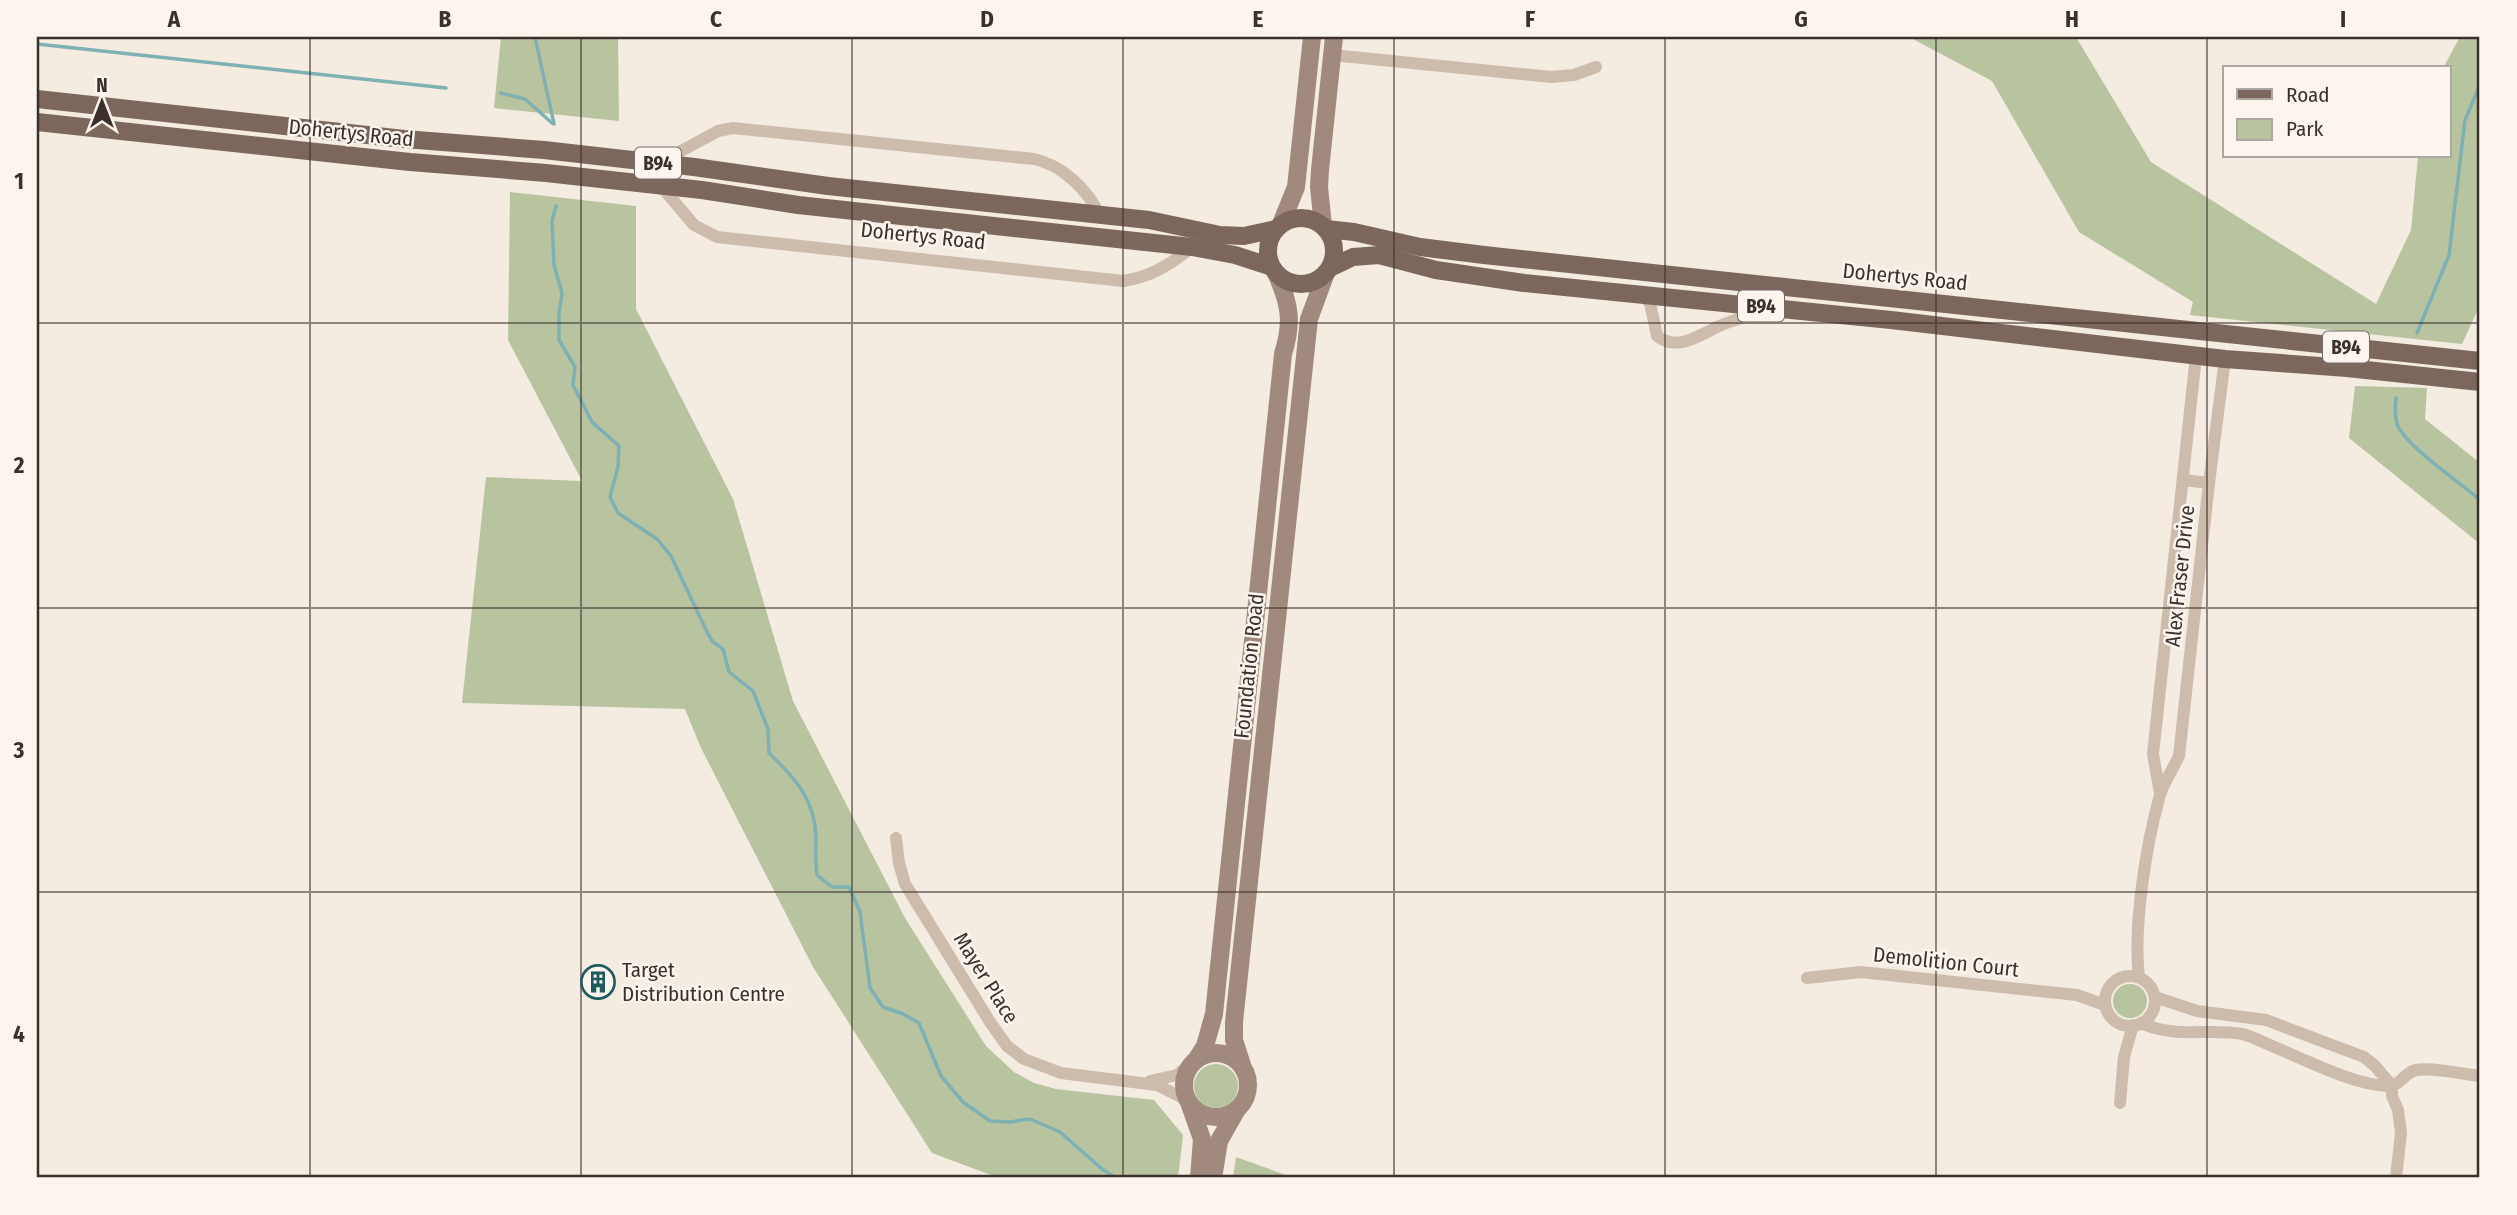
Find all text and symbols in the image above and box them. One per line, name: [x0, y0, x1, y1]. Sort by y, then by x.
text: A: [167, 5, 181, 33]
text: B: [439, 5, 452, 33]
text: C: [710, 5, 722, 33]
text: D: [980, 5, 994, 33]
text: E: [1253, 5, 1264, 33]
text: F: [1525, 5, 1535, 33]
text: G: [1794, 5, 1808, 33]
text: H: [2065, 5, 2079, 33]
text: I: [2340, 5, 2346, 33]
north arrow: [66, 66, 136, 136]
legend: [2223, 66, 2450, 158]
text: N: [96, 74, 108, 97]
text: Road: [2286, 82, 2330, 108]
street label: Dohertys Road: [287, 114, 415, 152]
text: Park: [2286, 116, 2324, 142]
road number: B94: [635, 148, 681, 178]
text: 1: [14, 167, 24, 195]
street label: Dohertys Road: [859, 217, 987, 255]
street label: Dohertys Road: [1841, 258, 1969, 296]
road number: B94: [1738, 290, 1784, 322]
road number: B94: [2323, 332, 2369, 362]
text: 2: [13, 451, 25, 479]
street label: Alex Fraser Drive: [2160, 504, 2200, 648]
street label: Foundation Road: [1228, 592, 1270, 740]
text: 3: [13, 736, 25, 764]
street label: Mayer Place: [948, 928, 1024, 1028]
street label: Demolition Court: [1872, 941, 2020, 983]
place label: Target Distribution Centre: [622, 957, 785, 1007]
building icon: Target Distribution Centre: [579, 963, 617, 1001]
text: 4: [13, 1020, 25, 1048]

